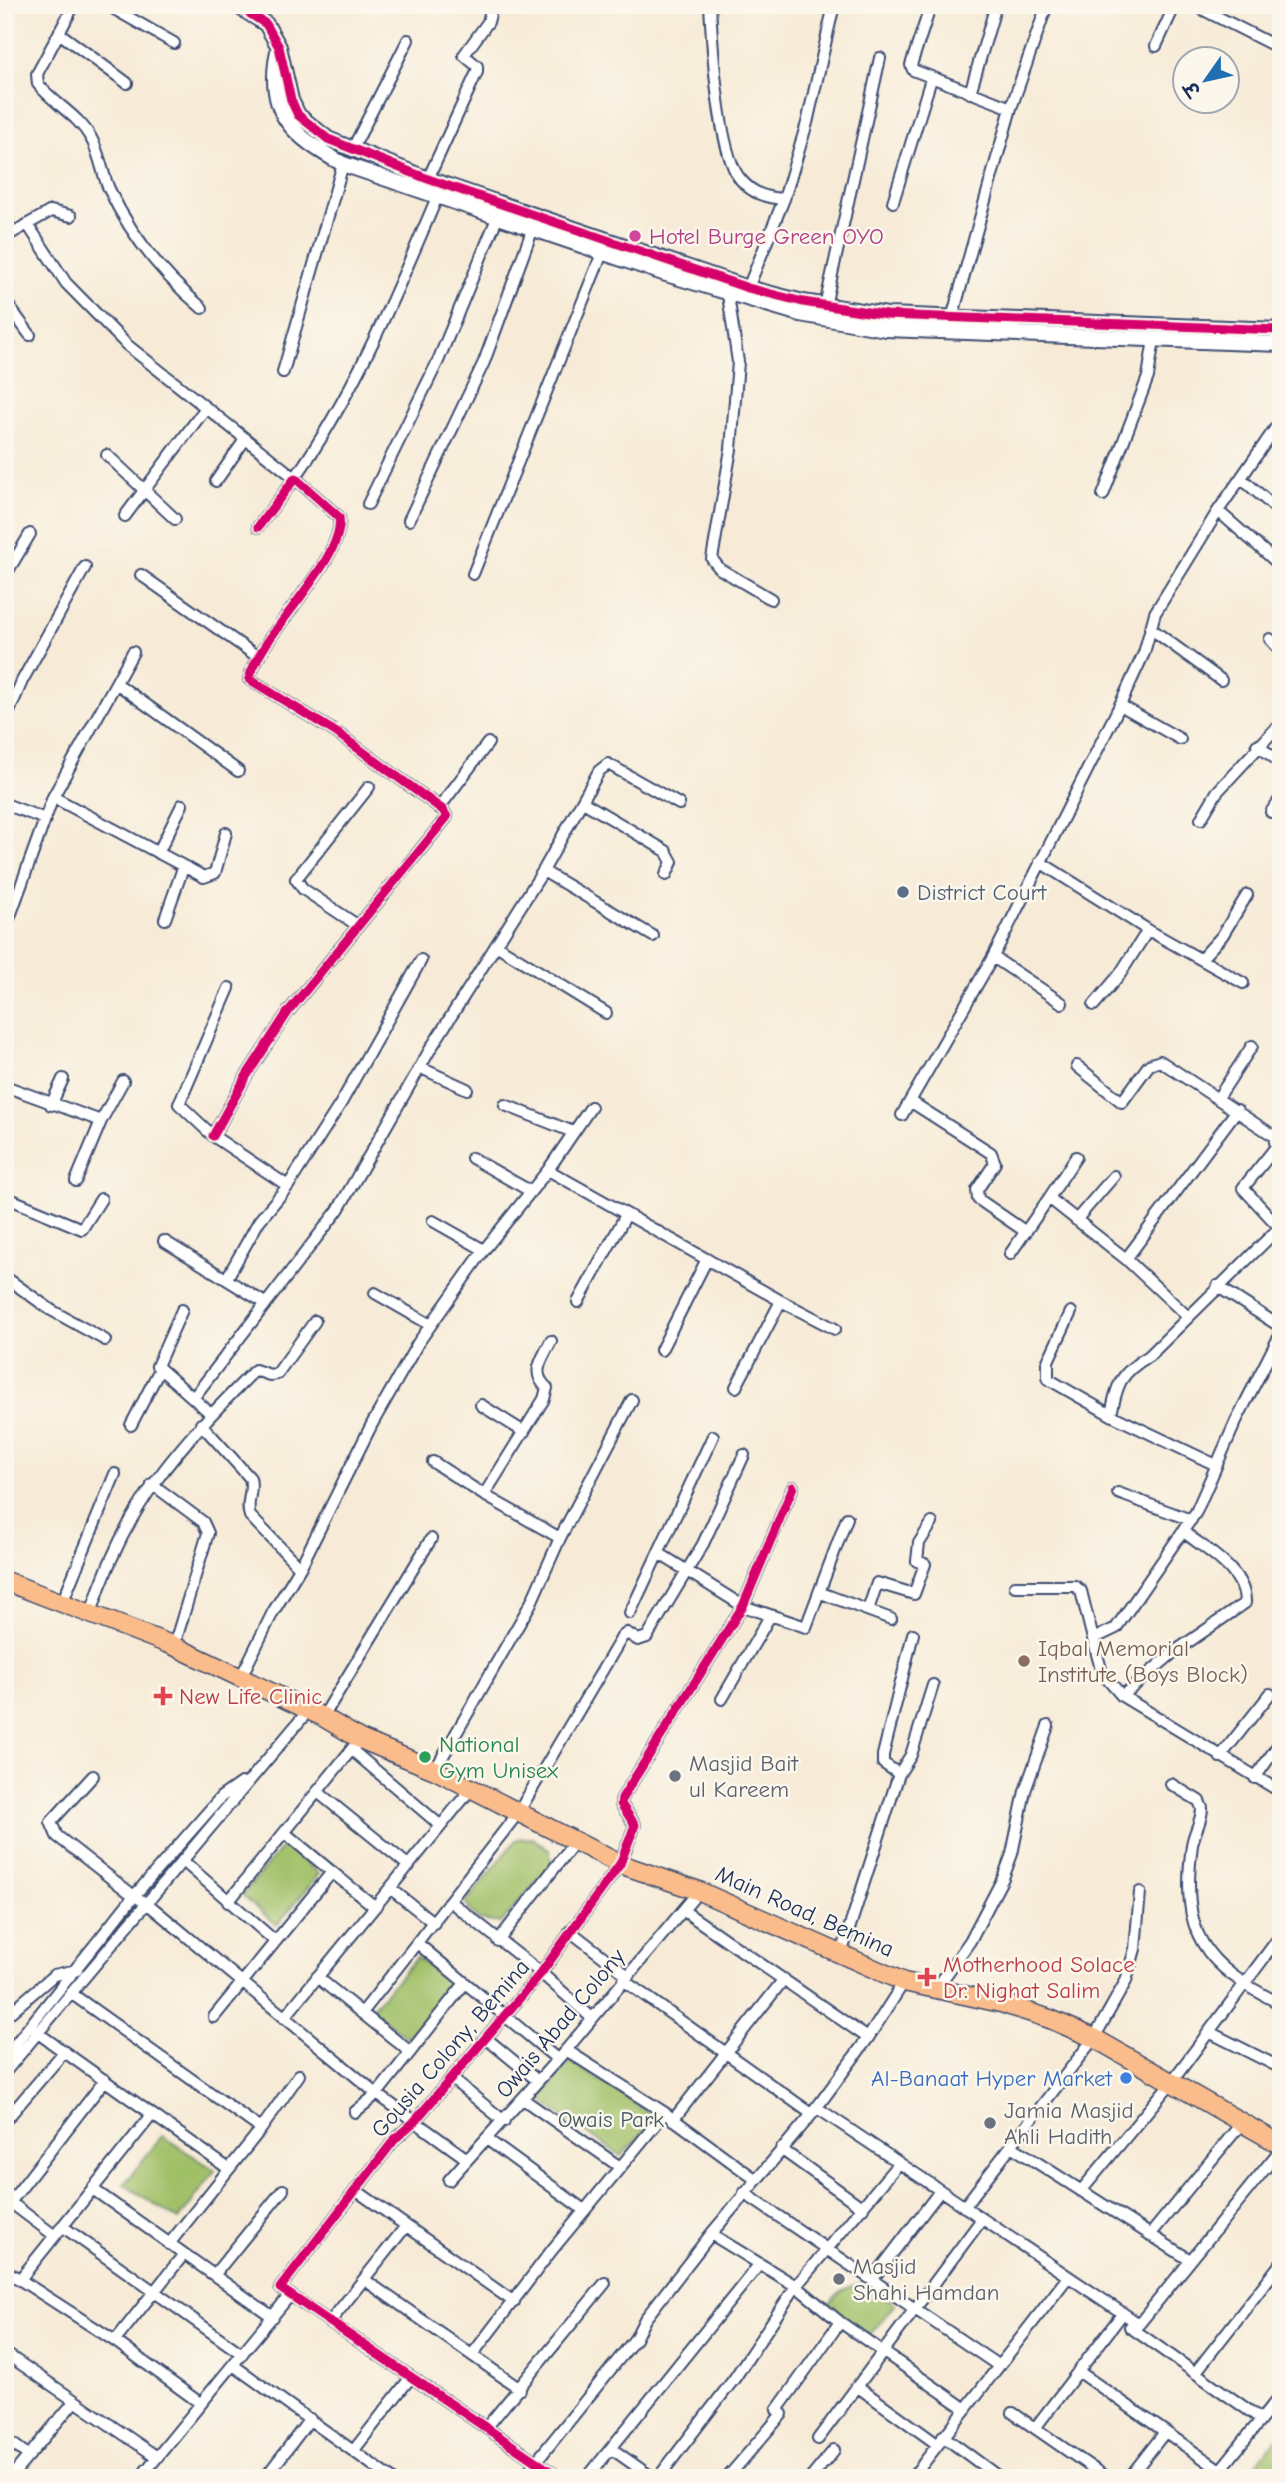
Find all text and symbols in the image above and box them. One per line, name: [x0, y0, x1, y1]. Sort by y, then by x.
north arrow: [1170, 46, 1240, 116]
text: उ: [1179, 76, 1207, 102]
place label: Hotel Burge Green OYO: [649, 223, 884, 250]
marker: Hotel Burge Green OYO: [627, 228, 643, 244]
place label: District Court: [917, 879, 1048, 906]
marker: District Court: [895, 884, 911, 900]
place label: Iqbal Memorial Institute (Boys Block): [1038, 1635, 1248, 1688]
marker: Iqbal Memorial Institute (Boys Block): [1016, 1653, 1032, 1669]
place label: New Life Clinic: [179, 1683, 322, 1710]
marker: New Life Clinic: [153, 1686, 173, 1706]
place label: National Gym Unisex: [439, 1731, 558, 1784]
marker: National Gym Unisex: [417, 1749, 433, 1765]
place label: Masjid Bait ul Kareem: [689, 1750, 800, 1803]
marker: Masjid Bait ul Kareem: [667, 1768, 683, 1784]
street label: Main Road, Bemina: [711, 1860, 898, 1963]
street label: Owais Abad Colony: [490, 1943, 631, 2103]
place label: Motherhood Solace Dr. Nighat Salim: [943, 1951, 1135, 2004]
street label: Gousia Colony, Bemina: [366, 1954, 535, 2143]
marker: Motherhood Solace Dr. Nighat Salim: [917, 1967, 937, 1987]
place label: Al-Banaat Hyper Market: [871, 2065, 1113, 2092]
marker: Al-Banaat Hyper Market: [1118, 2070, 1134, 2086]
place label: Jamia Masjid Ahli Hadith: [1004, 2097, 1134, 2150]
park label: Owais Park: [558, 2106, 664, 2133]
marker: Jamia Masjid Ahli Hadith: [982, 2115, 998, 2131]
place label: Masjid Shahi Hamdan: [853, 2253, 999, 2306]
marker: Masjid Shahi Hamdan: [831, 2271, 847, 2287]

